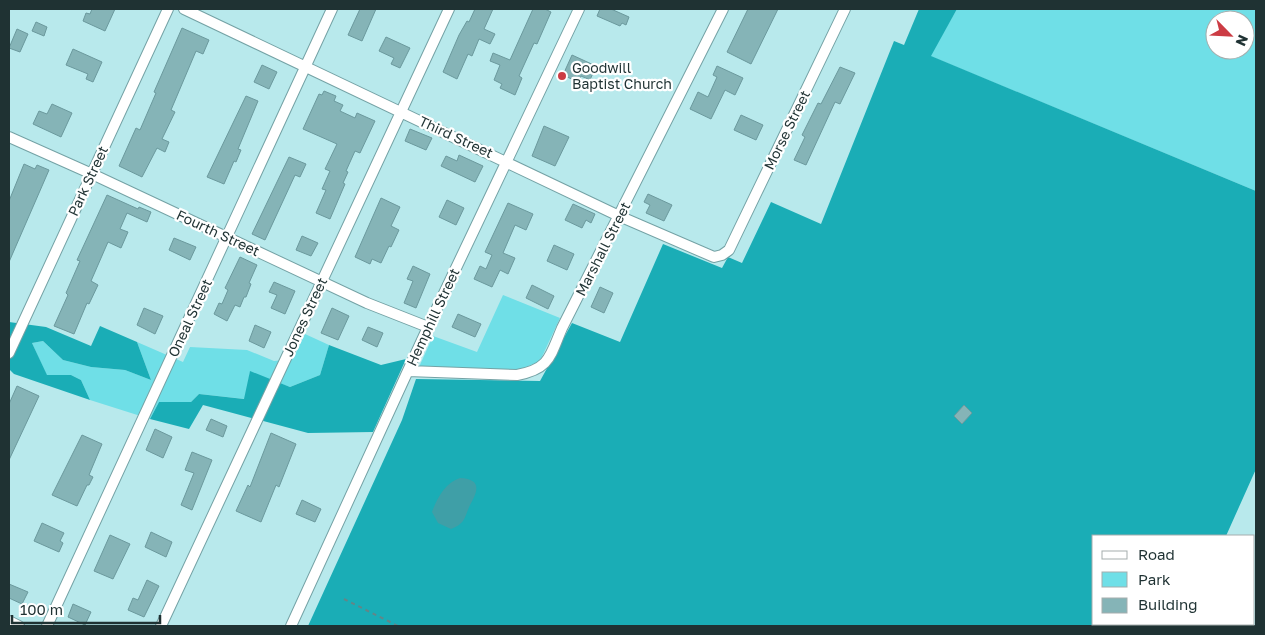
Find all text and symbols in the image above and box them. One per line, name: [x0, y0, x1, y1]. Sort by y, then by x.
north arrow: [1205, 10, 1255, 60]
text: N: [1232, 32, 1252, 49]
place label: Goodwill Baptist Church: [572, 59, 672, 92]
marker: Goodwill Baptist Church: [556, 70, 568, 82]
street label: Morse Street: [760, 87, 813, 172]
street label: Third Street: [416, 112, 496, 161]
street label: Park Street: [64, 143, 111, 218]
street label: Marshall Street: [572, 199, 634, 299]
street label: Fourth Street: [174, 206, 263, 259]
street label: Hemphill Street: [402, 265, 463, 368]
street label: Jones Street: [279, 275, 330, 359]
street label: Oneal Street: [164, 276, 215, 360]
legend: [1092, 535, 1255, 625]
text: Road: [1138, 545, 1175, 563]
text: Park: [1138, 570, 1171, 588]
scale bar: [12, 592, 160, 624]
text: Building: [1138, 595, 1198, 613]
text: 100 m: [20, 600, 63, 618]

